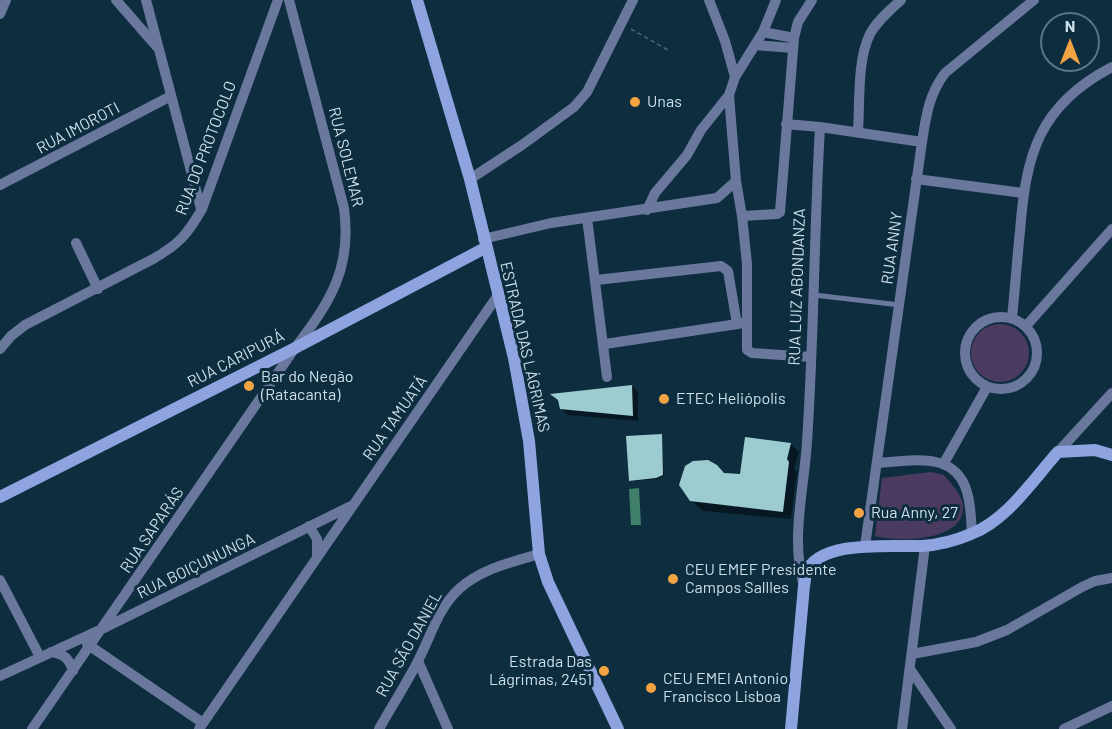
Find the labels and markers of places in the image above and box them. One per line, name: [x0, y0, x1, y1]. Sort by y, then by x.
place label: Unas: [647, 92, 682, 112]
marker: Unas: [628, 95, 642, 109]
place label: Bar do Negão (Ratacanta): [261, 367, 353, 405]
marker: Bar do Negão (Ratacanta): [242, 379, 256, 393]
place label: ETEC Heliópolis: [676, 389, 786, 409]
marker: ETEC Heliópolis: [657, 392, 671, 406]
place label: Rua Anny, 27: [871, 503, 958, 523]
marker: Rua Anny, 27: [852, 506, 866, 520]
place label: CEU EMEF Presidente Campos Sallles: [685, 560, 836, 598]
marker: CEU EMEF Presidente Campos Sallles: [666, 572, 680, 586]
place label: Estrada Das Lágrimas, 2451: [489, 652, 592, 690]
marker: Estrada Das Lágrimas, 2451: [597, 664, 611, 678]
place label: CEU EMEI Antonio Francisco Lisboa: [663, 669, 788, 707]
marker: CEU EMEI Antonio Francisco Lisboa: [644, 681, 658, 695]

